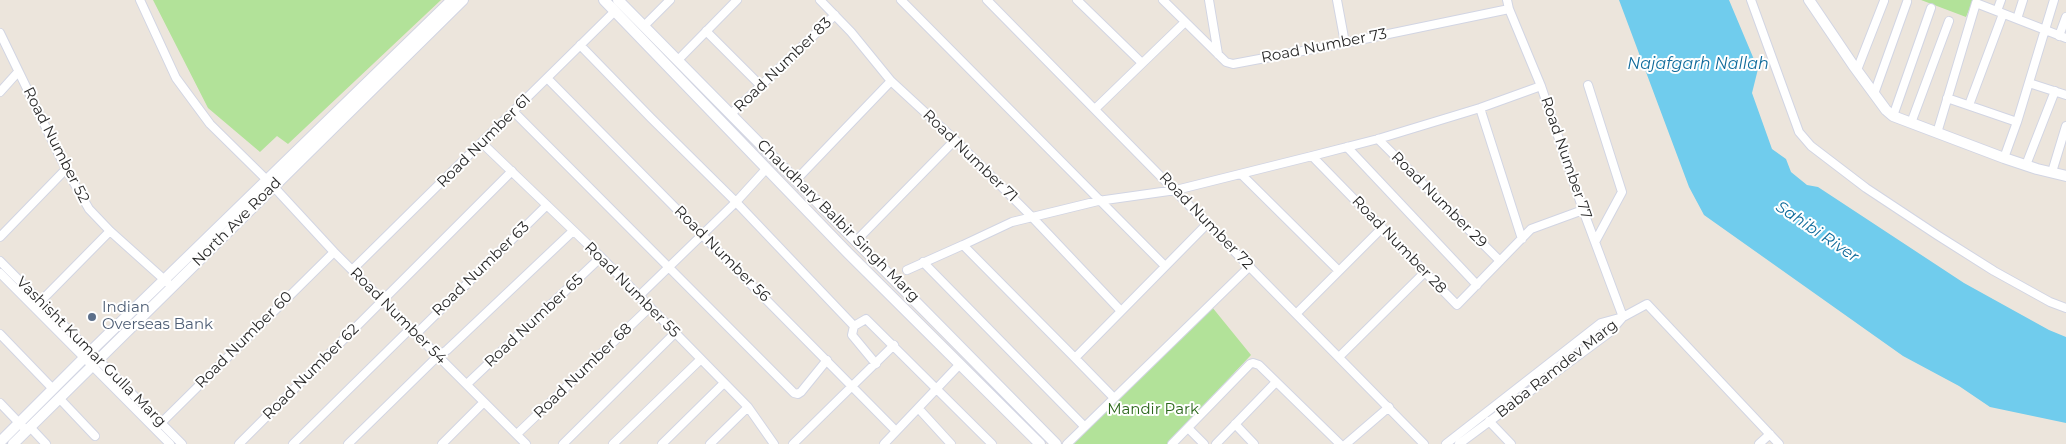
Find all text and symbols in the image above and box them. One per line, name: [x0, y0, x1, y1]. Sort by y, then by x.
street label: Road Number 83: [731, 14, 835, 116]
street label: Road Number 73: [1260, 25, 1388, 67]
water label: Najafgarh Nallah: [1627, 54, 1769, 74]
street label: Road Number 52: [19, 84, 93, 206]
street label: Road Number 61: [433, 90, 535, 192]
street label: Road Number 77: [1537, 94, 1595, 222]
street label: Road Number 71: [919, 106, 1021, 206]
street label: Chaudhary Balbir Singh Marg: [753, 136, 923, 306]
street label: Road Number 29: [1387, 148, 1491, 252]
street label: Road Number 72: [1155, 169, 1257, 273]
street label: North Ave Road: [189, 174, 285, 270]
street label: Road Number 28: [1348, 192, 1450, 298]
water label: Sahibi River: [1772, 197, 1862, 267]
street label: Road Number 56: [670, 202, 774, 306]
street label: Road Number 63: [429, 218, 533, 320]
street label: Road Number 55: [581, 239, 683, 341]
street label: Road Number 54: [346, 264, 450, 368]
street label: Road Number 65: [481, 271, 587, 371]
street label: Vashisht Kumar Gulla Marg: [12, 273, 170, 431]
street label: Road Number 60: [192, 288, 296, 392]
place label: Indian Overseas Bank: [102, 299, 213, 334]
marker: Indian Overseas Bank: [86, 311, 98, 323]
street label: Baba Ramdev Marg: [1493, 316, 1621, 422]
street label: Road Number 62: [259, 320, 363, 424]
street label: Road Number 68: [530, 320, 636, 422]
park label: Mandir Park: [1107, 401, 1199, 419]

